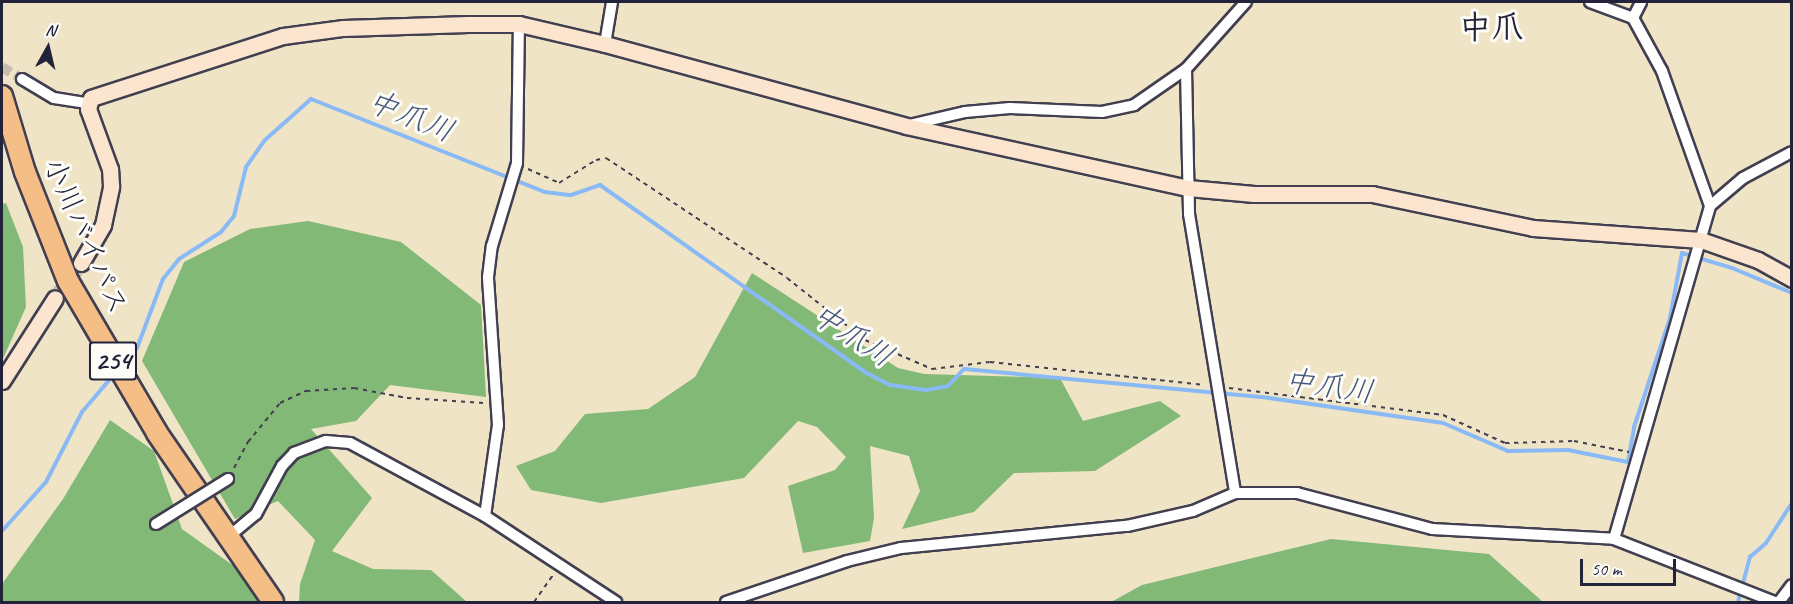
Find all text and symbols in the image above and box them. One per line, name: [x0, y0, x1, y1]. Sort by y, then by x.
district label: 中爪: [1459, 9, 1523, 47]
north arrow: [18, 18, 78, 78]
text: N: [44, 20, 57, 41]
water label: 中爪川: [363, 82, 459, 150]
street label: 小川バイパス: [36, 152, 136, 320]
water label: 中爪川: [805, 295, 901, 375]
road number: 254: [88, 337, 138, 385]
water label: 中爪川: [1282, 362, 1376, 410]
scale bar: [1583, 547, 1679, 585]
text: 50 m: [1591, 558, 1622, 580]

